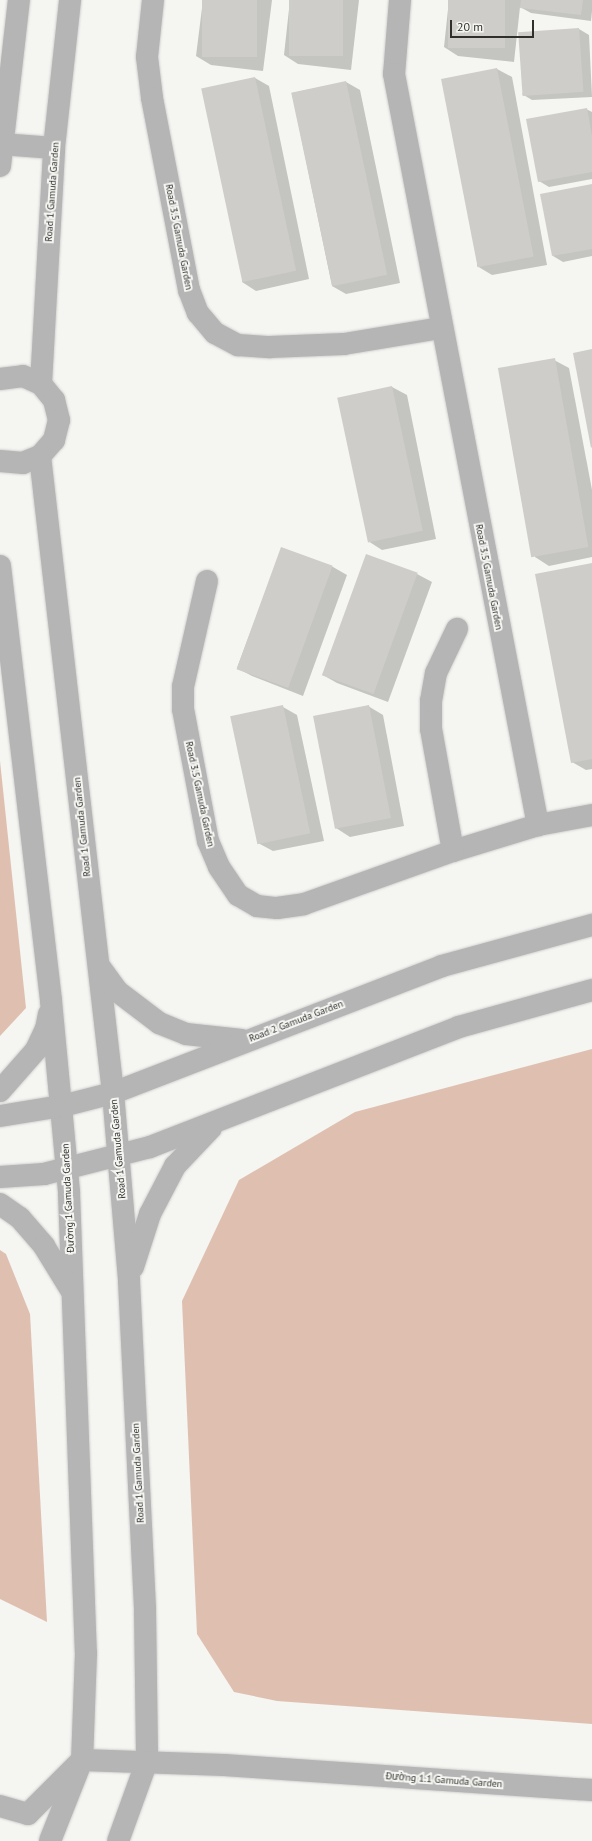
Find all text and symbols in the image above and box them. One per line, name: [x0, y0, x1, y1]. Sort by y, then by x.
scale bar: [452, 12, 536, 38]
text: 20 m: [457, 19, 483, 34]
street label: Road 1 Gamuda Garden: [43, 142, 61, 242]
street label: Road 3.5 Gamuda Garden: [163, 183, 195, 291]
street label: Road 3.5 Gamuda Garden: [473, 523, 505, 631]
street label: Road 3.5 Gamuda Garden: [183, 740, 217, 848]
street label: Road 1 Gamuda Garden: [71, 777, 93, 877]
street label: Road 2 Gamuda Garden: [247, 997, 345, 1045]
street label: Road 1 Gamuda Garden: [108, 1099, 128, 1199]
street label: Đường 1 Gamuda Garden: [59, 1143, 77, 1253]
street label: Road 1 Gamuda Garden: [129, 1423, 147, 1523]
street label: Đường 1.1 Gamuda Garden: [385, 1770, 503, 1790]

